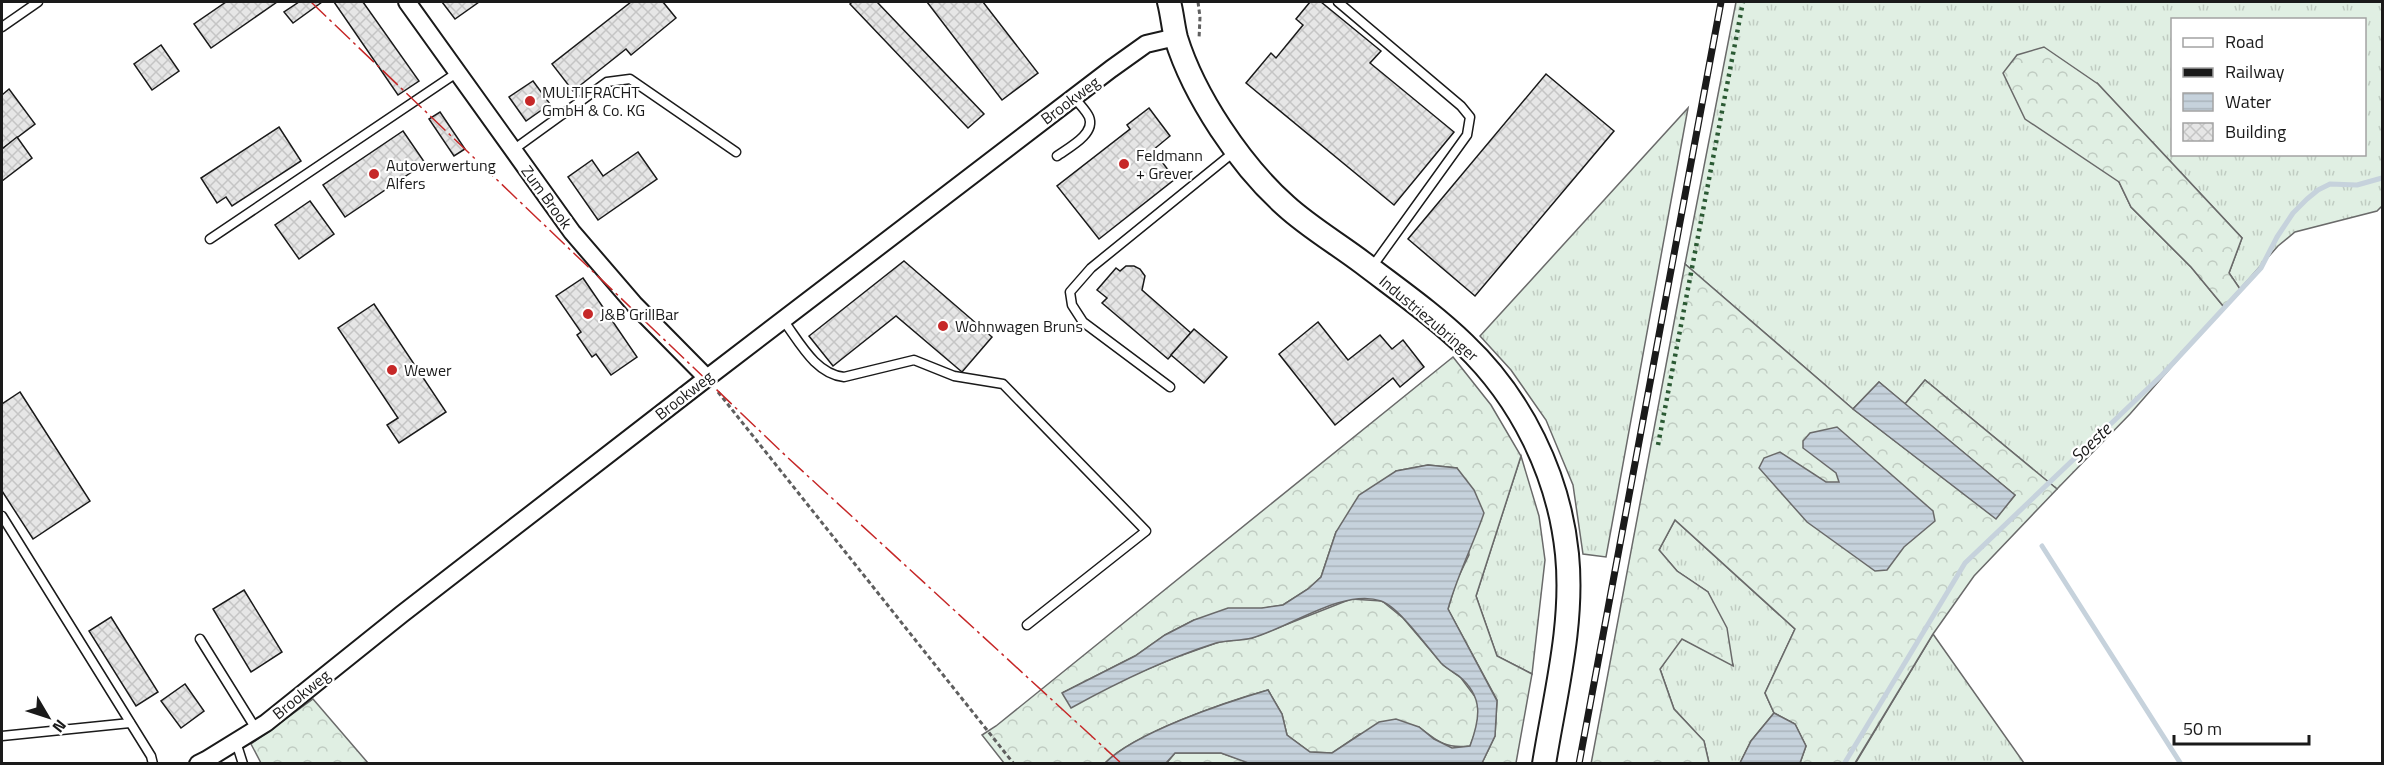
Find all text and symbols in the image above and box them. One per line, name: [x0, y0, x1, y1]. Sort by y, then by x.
legend: [2171, 18, 2366, 156]
text: Road: [2225, 28, 2264, 55]
text: Railway: [2225, 58, 2285, 85]
street label: Brookweg: [1036, 70, 1104, 130]
place label: MULTIFRACHT GmbH & Co. KG: [542, 80, 645, 122]
text: Water: [2225, 88, 2271, 115]
marker: MULTIFRACHT GmbH & Co. KG: [523, 94, 537, 108]
text: Building: [2225, 118, 2286, 145]
place label: Feldmann + Grever: [1136, 143, 1203, 185]
place label: Autoverwertung Alfers: [386, 153, 496, 195]
marker: Feldmann + Grever: [1117, 157, 1131, 171]
street label: Zum Brook: [516, 160, 579, 234]
marker: Autoverwertung Alfers: [367, 167, 381, 181]
street label: Industriezubringer: [1374, 269, 1484, 367]
place label: J&B GrillBar: [600, 302, 679, 326]
marker: J&B GrillBar: [581, 307, 595, 321]
place label: Wohnwagen Bruns: [955, 314, 1083, 338]
marker: Wohnwagen Bruns: [936, 319, 950, 333]
place label: Wewer: [404, 358, 452, 382]
marker: Wewer: [385, 363, 399, 377]
street label: Brookweg: [650, 365, 718, 425]
water label: Soeste: [2064, 415, 2118, 469]
street label: Brookweg: [267, 663, 335, 725]
north arrow: [18, 687, 78, 747]
scale bar: [2174, 708, 2309, 746]
text: N: [47, 715, 72, 738]
text: 50 m: [2183, 715, 2222, 742]

